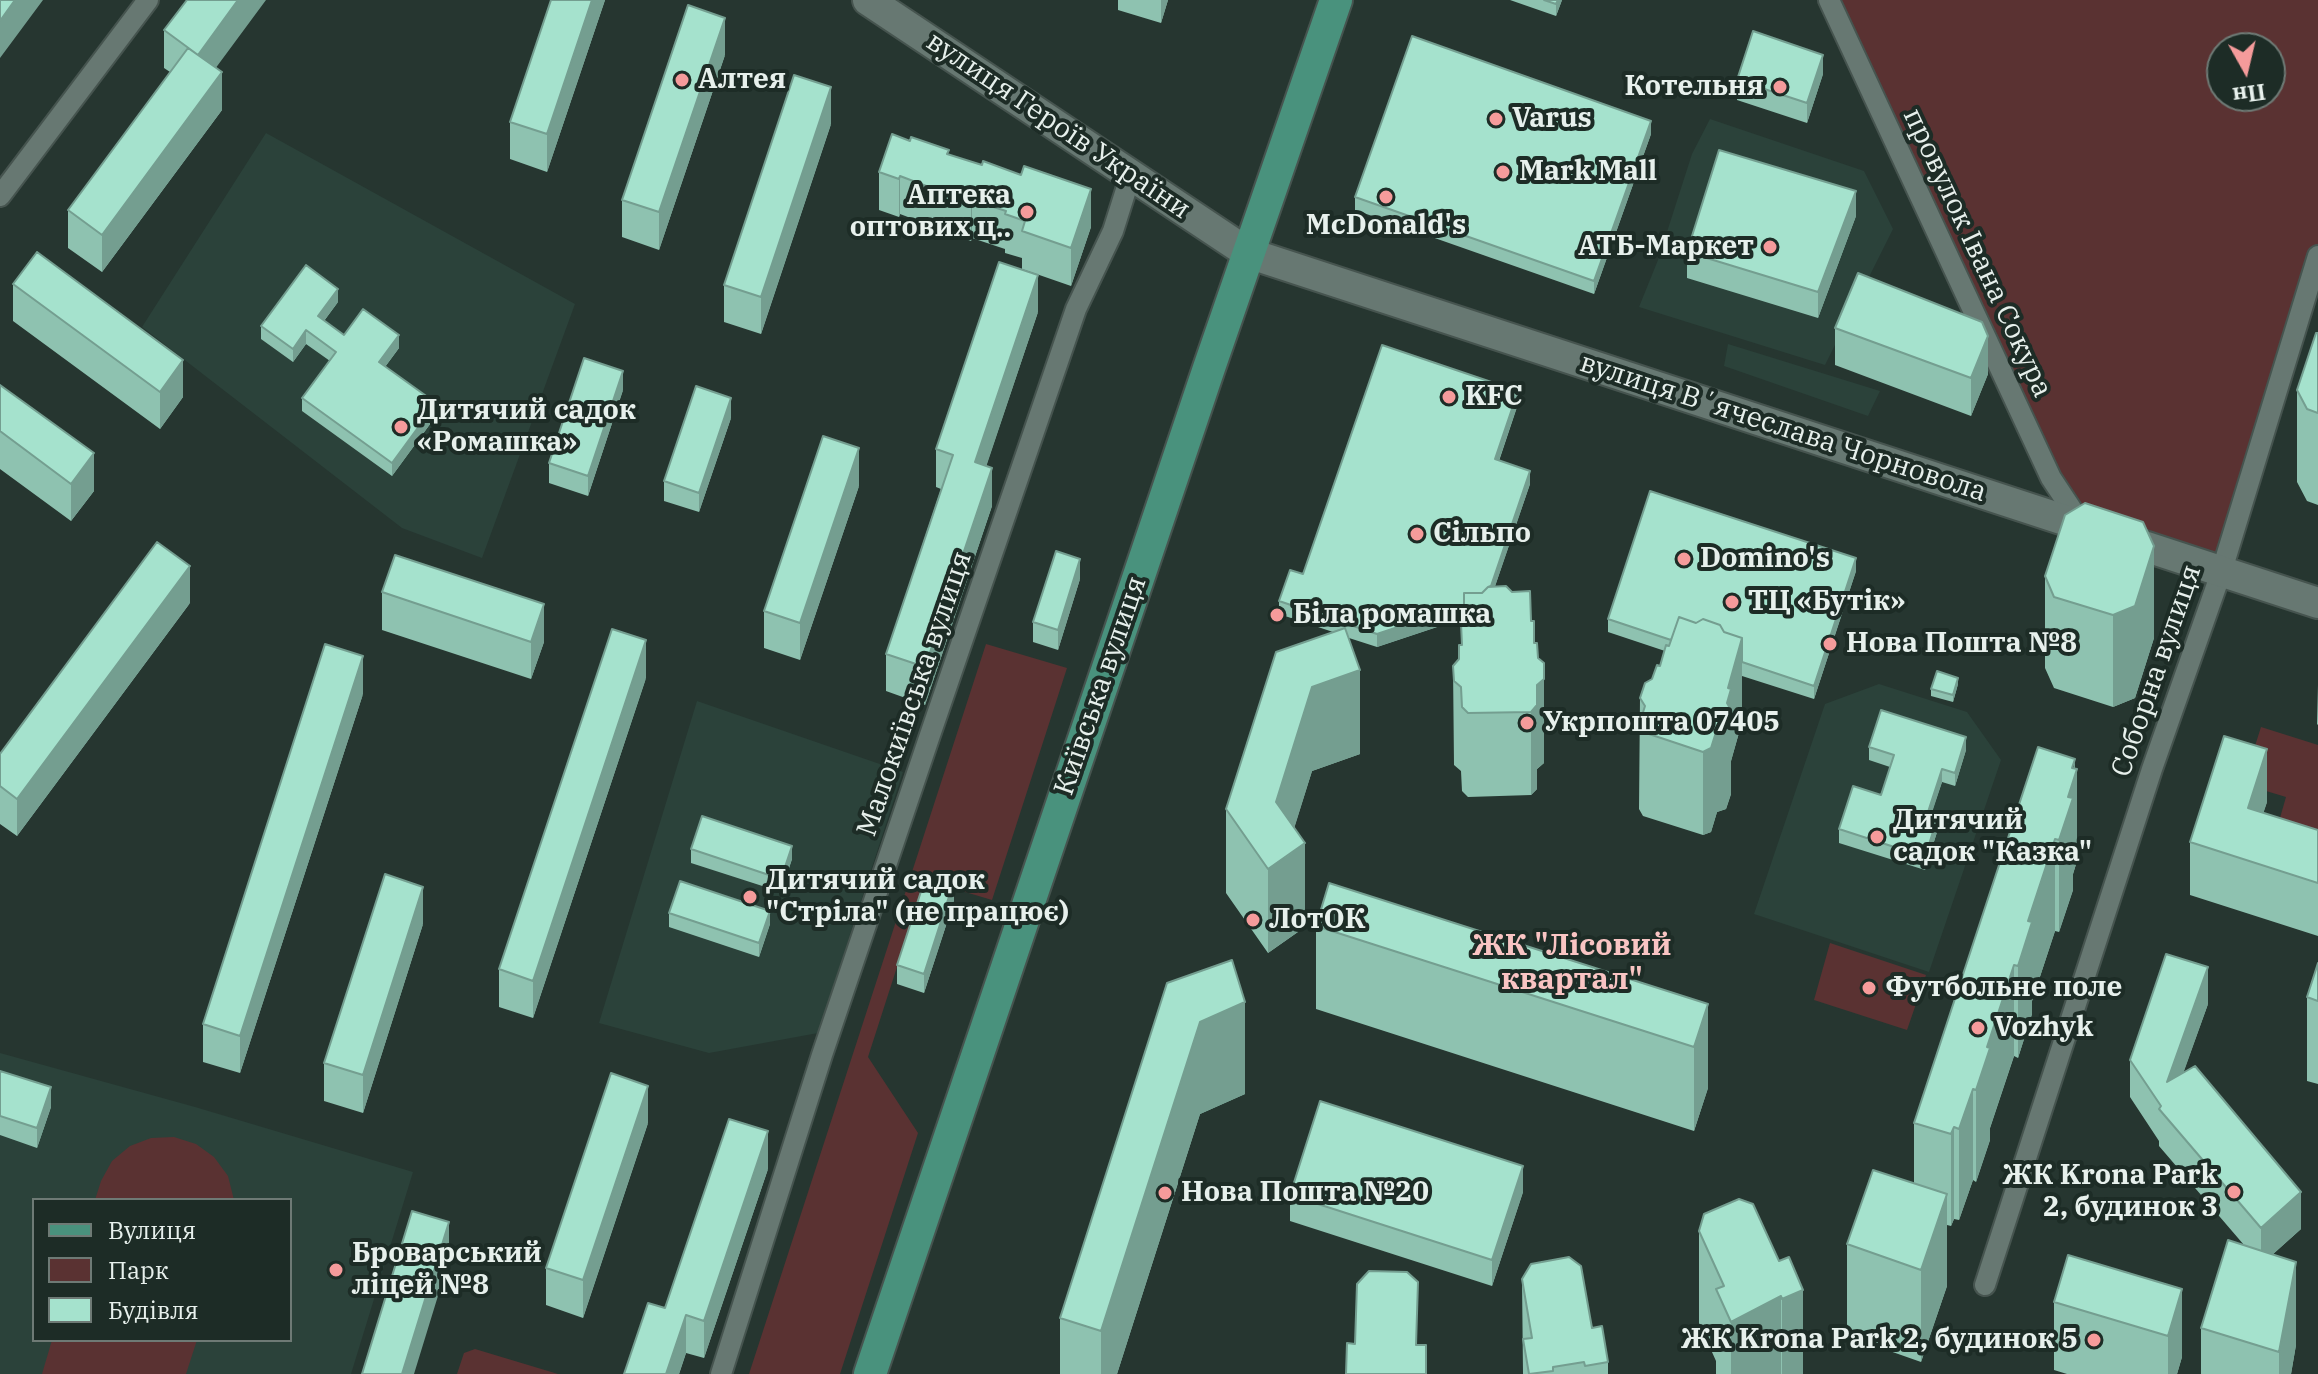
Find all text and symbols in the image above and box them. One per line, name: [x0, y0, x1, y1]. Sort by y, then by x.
street label: вулиця Героїв України: [920, 25, 1196, 227]
north arrow: [2206, 32, 2286, 112]
place label: Алтея: [698, 63, 786, 97]
place label: Котельня: [1624, 70, 1764, 104]
marker: Алтея: [673, 71, 691, 89]
marker: Котельня: [1771, 78, 1789, 96]
text: Пн: [2231, 78, 2267, 111]
place label: Varus: [1512, 102, 1592, 136]
street label: провулок Івана Сокура: [1895, 103, 2059, 403]
marker: Varus: [1487, 110, 1505, 128]
place label: Mark Mall: [1519, 155, 1657, 189]
marker: Mark Mall: [1494, 163, 1512, 181]
place label: Аптека оптових ц‥: [850, 179, 1011, 245]
marker: McDonald's: [1377, 188, 1395, 206]
marker: Аптека оптових ц‥: [1018, 203, 1036, 221]
place label: McDonald's: [1306, 209, 1466, 243]
place label: АТБ-Маркет: [1578, 230, 1754, 264]
marker: АТБ-Маркет: [1761, 238, 1779, 256]
street label: вулиця Вʼячеслава Чорновола: [1576, 346, 1990, 510]
place label: KFC: [1465, 380, 1523, 414]
marker: KFC: [1440, 388, 1458, 406]
place label: Дитячий садок «Ромашка»: [417, 394, 636, 460]
marker: Дитячий садок «Ромашка»: [392, 418, 410, 436]
place label: Сільпо: [1433, 517, 1531, 551]
marker: Сільпо: [1408, 525, 1426, 543]
place label: Domino's: [1700, 542, 1830, 576]
street label: Малокиївська вулиця: [850, 547, 980, 841]
marker: Domino's: [1675, 550, 1693, 568]
street label: Соборна вулиця: [2105, 561, 2209, 781]
street label: Київська вулиця: [1048, 572, 1154, 800]
place label: ТЦ «Бутік»: [1748, 585, 1905, 619]
marker: ТЦ «Бутік»: [1723, 593, 1741, 611]
place label: Біла ромашка: [1293, 598, 1491, 632]
marker: Біла ромашка: [1268, 606, 1286, 624]
place label: Нова Пошта №8: [1846, 627, 2077, 661]
marker: Нова Пошта №8: [1821, 635, 1839, 653]
place label: Укрпошта 07405: [1543, 706, 1780, 740]
marker: Укрпошта 07405: [1518, 714, 1536, 732]
place label: Дитячий садок "Казка": [1893, 804, 2092, 870]
marker: Дитячий садок "Казка": [1868, 828, 1886, 846]
place label: Дитячий садок "Стріла" (не працює): [766, 864, 1069, 930]
marker: Дитячий садок "Стріла" (не працює): [741, 888, 759, 906]
place label: ЛотОК: [1269, 903, 1366, 937]
marker: ЛотОК: [1244, 911, 1262, 929]
district label: ЖК "Лісовий квартал": [1472, 928, 1672, 998]
place label: Футбольне поле: [1885, 971, 2122, 1005]
marker: Футбольне поле: [1860, 979, 1878, 997]
place label: Vozhyk: [1994, 1011, 2093, 1045]
marker: Vozhyk: [1969, 1019, 1987, 1037]
place label: ЖК Krona Park 2, будинок 3: [2002, 1159, 2218, 1225]
place label: Нова Пошта №20: [1181, 1176, 1429, 1210]
marker: ЖК Krona Park 2, будинок 3: [2225, 1183, 2243, 1201]
marker: Нова Пошта №20: [1156, 1184, 1174, 1202]
legend: [32, 1198, 292, 1342]
text: Вулиця: [108, 1214, 196, 1246]
place label: Броварський ліцей №8: [352, 1237, 542, 1303]
text: Парк: [108, 1254, 169, 1286]
marker: Броварський ліцей №8: [327, 1261, 345, 1279]
text: Будівля: [108, 1294, 199, 1326]
place label: ЖК Krona Park 2, будинок 5: [1681, 1323, 2078, 1357]
marker: ЖК Krona Park 2, будинок 5: [2085, 1331, 2103, 1349]

